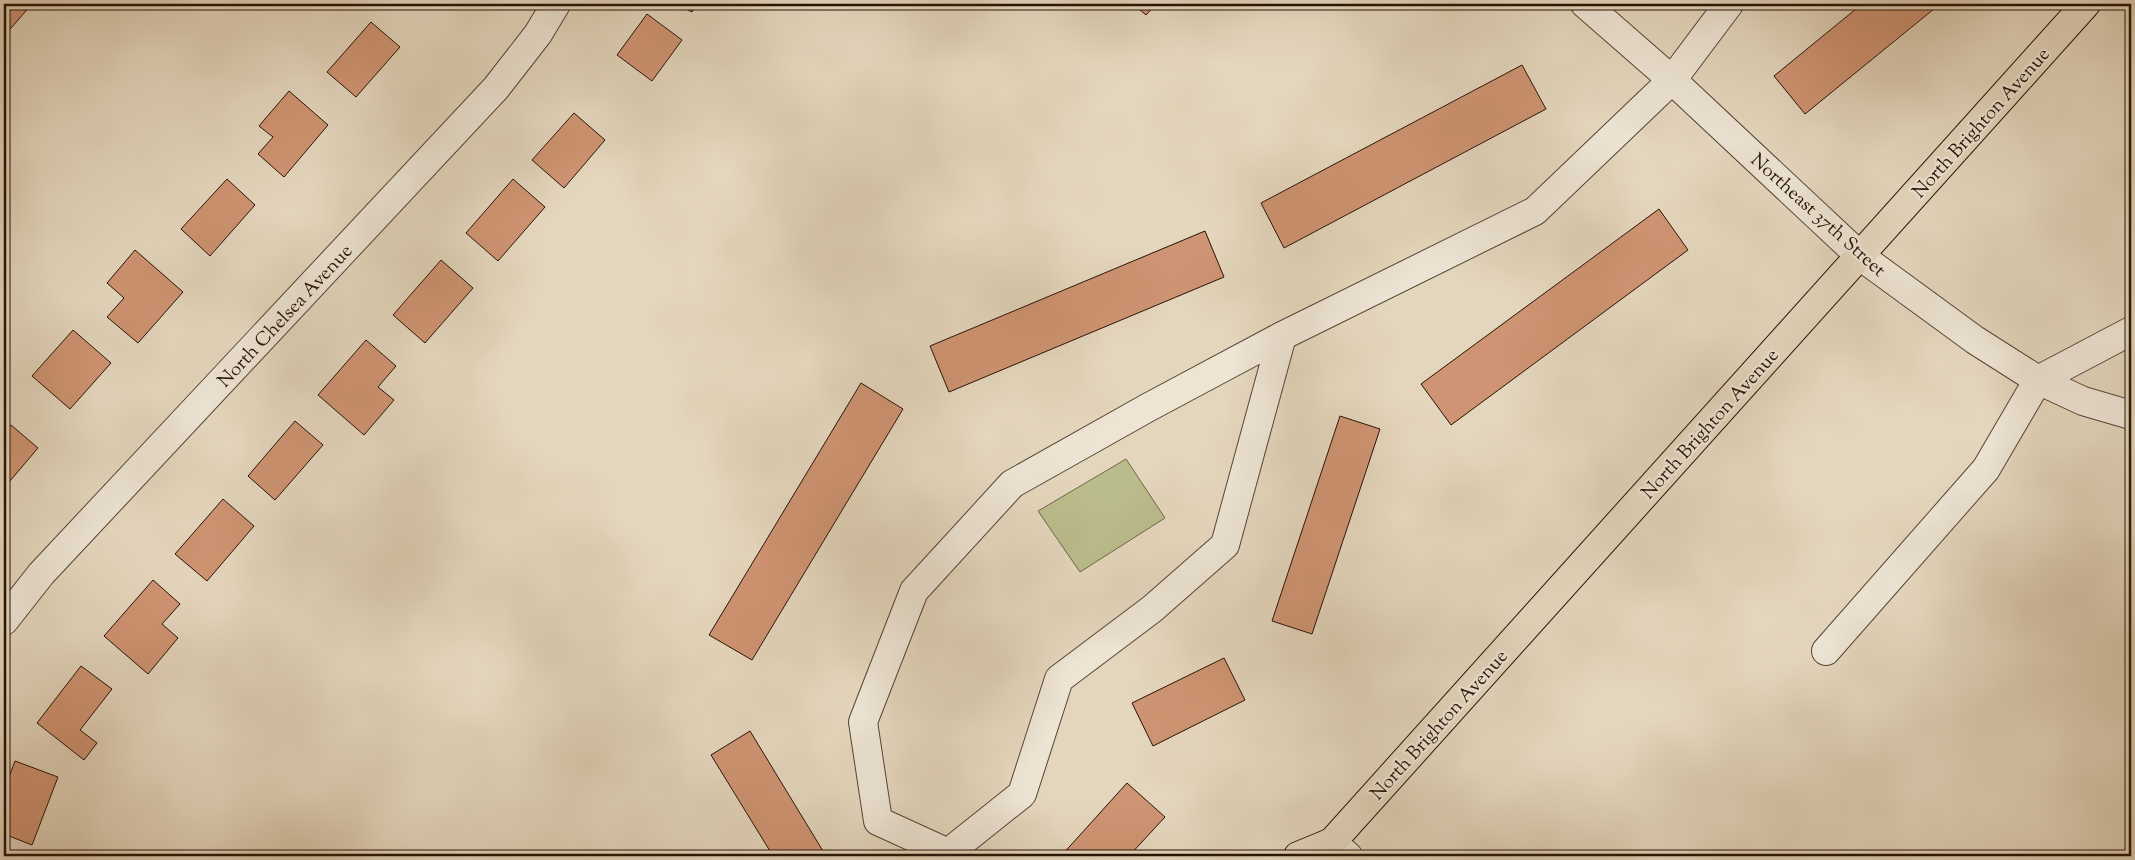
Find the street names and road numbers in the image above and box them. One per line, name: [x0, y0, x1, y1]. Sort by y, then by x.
street label: North Brighton Avenue: [1907, 42, 2057, 205]
street label: Northeast 37th Street: [1744, 148, 1891, 284]
street label: North Chelsea Avenue: [212, 239, 360, 394]
street label: North Brighton Avenue: [1636, 343, 1786, 506]
street label: North Brighton Avenue: [1365, 644, 1515, 807]

